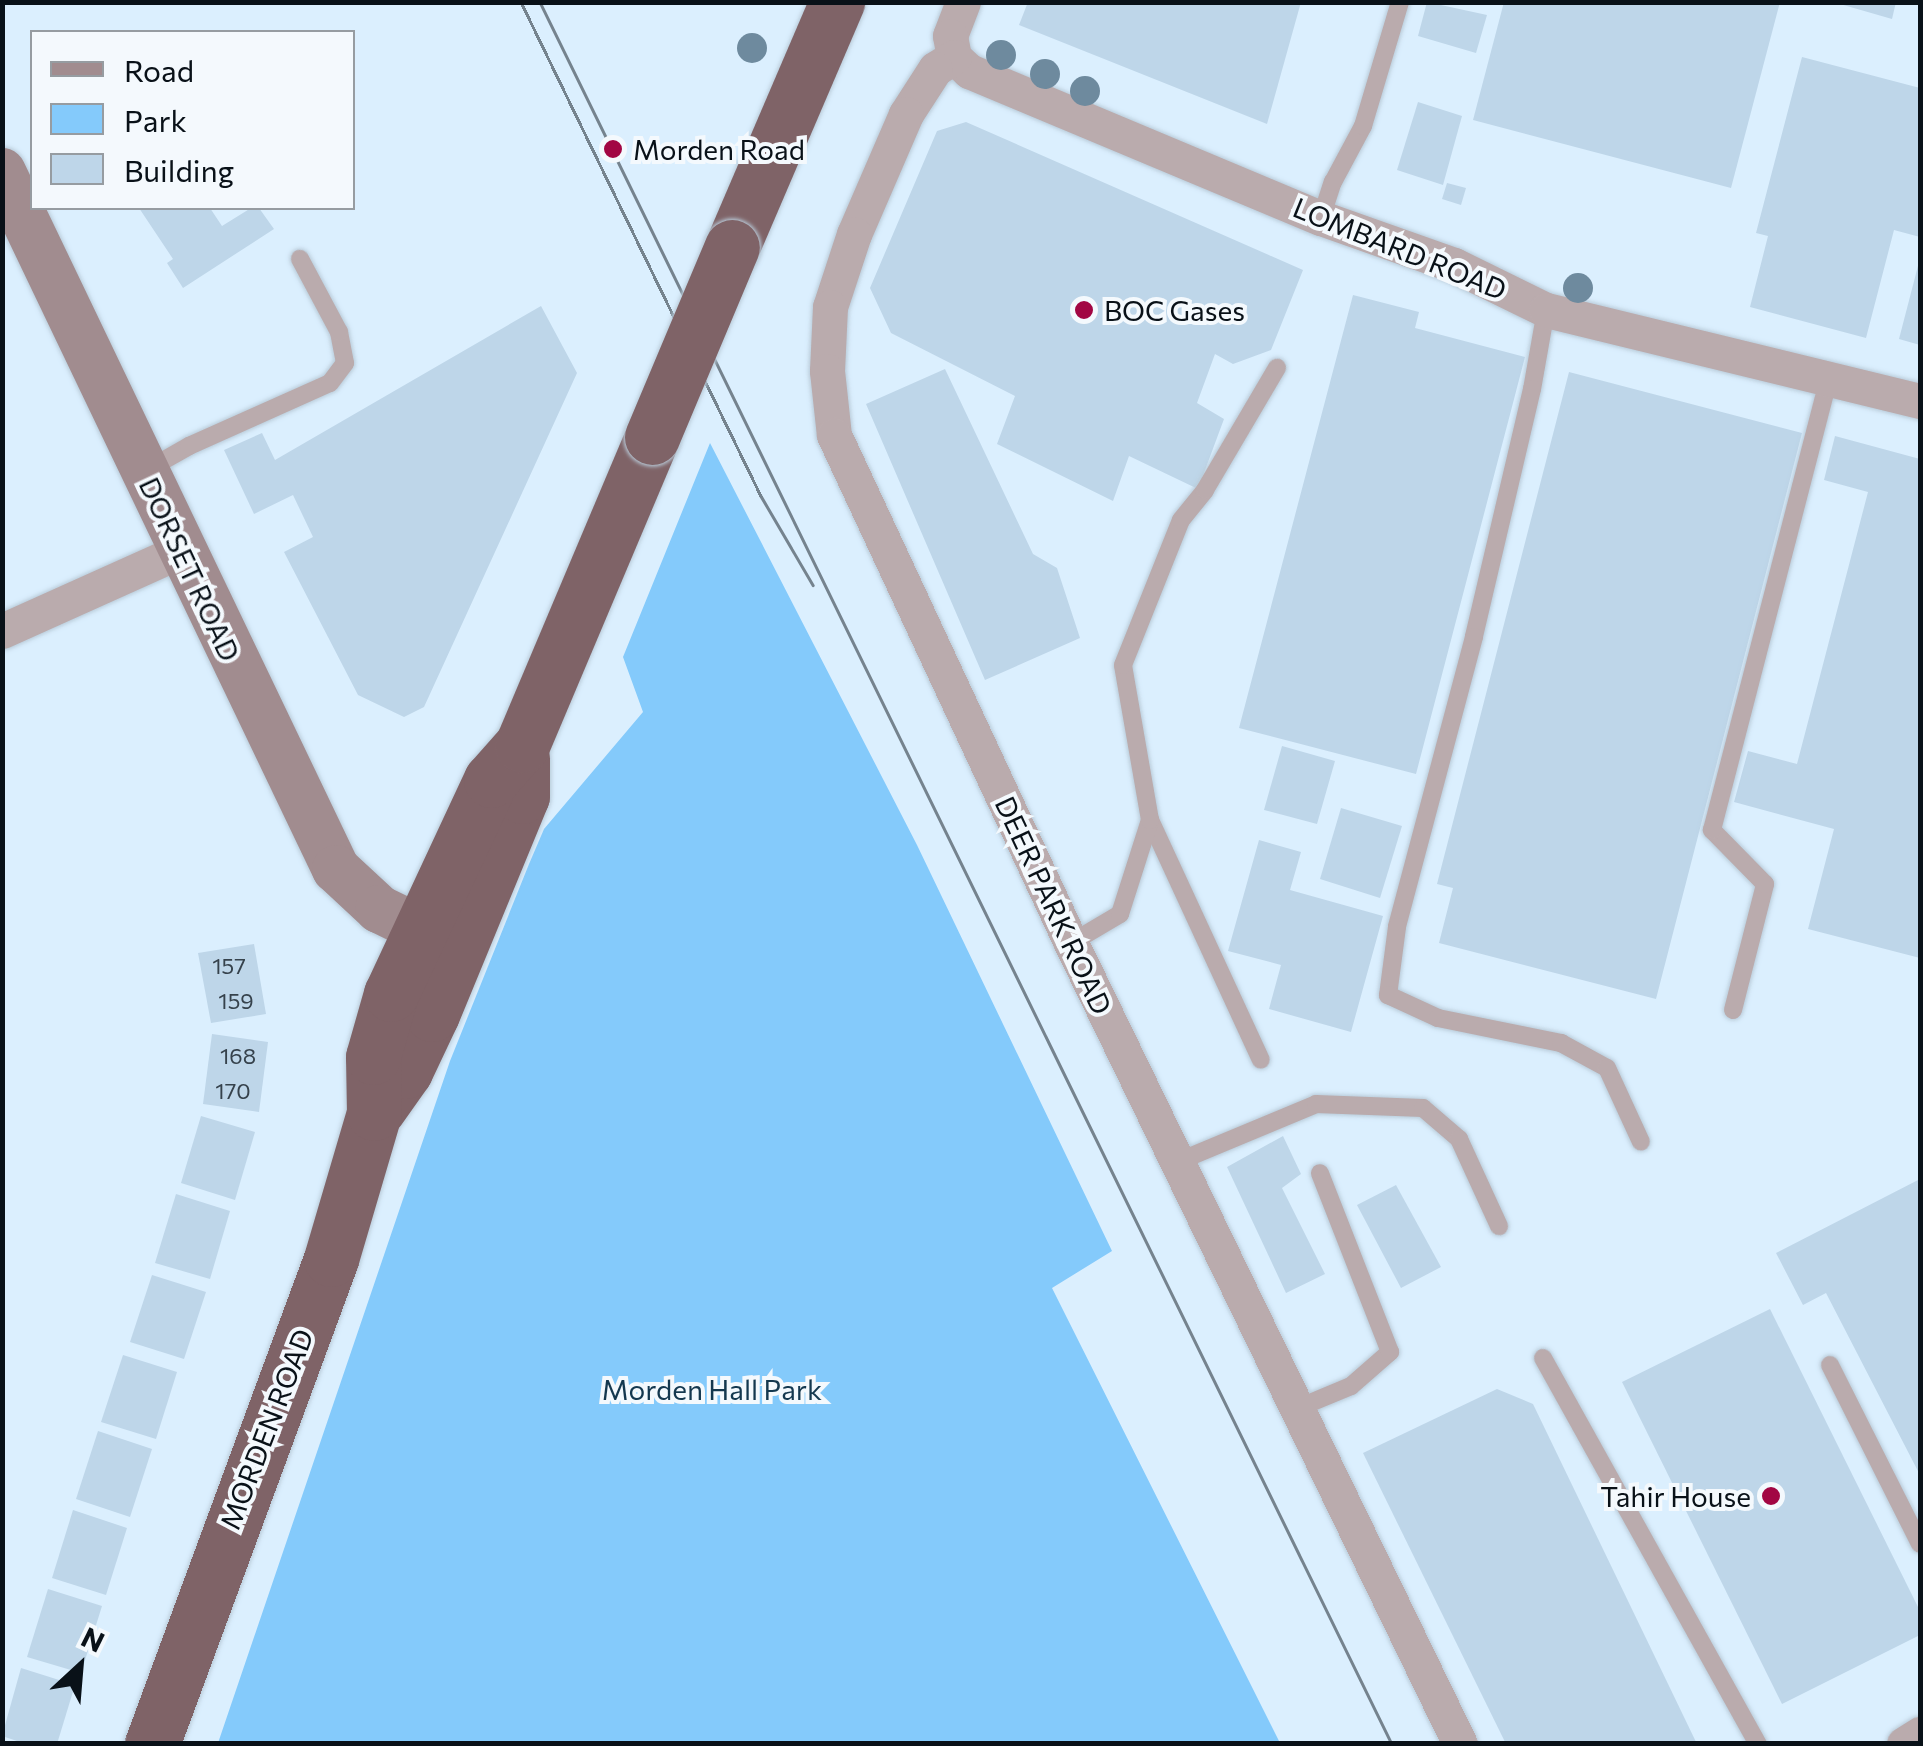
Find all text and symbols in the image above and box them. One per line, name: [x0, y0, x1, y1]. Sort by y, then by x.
legend: [30, 30, 355, 210]
text: Road: [124, 51, 194, 88]
text: Park: [124, 101, 187, 138]
place label: Morden Road: [633, 132, 805, 166]
marker: Morden Road: [602, 138, 624, 160]
text: Building: [124, 151, 234, 188]
street label: LOMBARD ROAD: [1288, 190, 1512, 306]
place label: BOC Gases: [1104, 293, 1245, 327]
marker: BOC Gases: [1073, 299, 1095, 321]
street label: DORSET ROAD: [133, 472, 247, 666]
street label: DEER PARK ROAD: [989, 791, 1119, 1019]
house number: 157: [212, 953, 246, 979]
house number: 159: [218, 988, 254, 1014]
house number: 168: [220, 1043, 256, 1069]
house number: 170: [215, 1078, 251, 1104]
street label: MORDEN ROAD: [212, 1324, 320, 1534]
park label: Morden Hall Park: [602, 1372, 822, 1406]
place label: Tahir House: [1600, 1479, 1751, 1513]
marker: Tahir House: [1760, 1485, 1782, 1507]
north arrow: [30, 1616, 130, 1716]
text: N: [76, 1619, 110, 1659]

